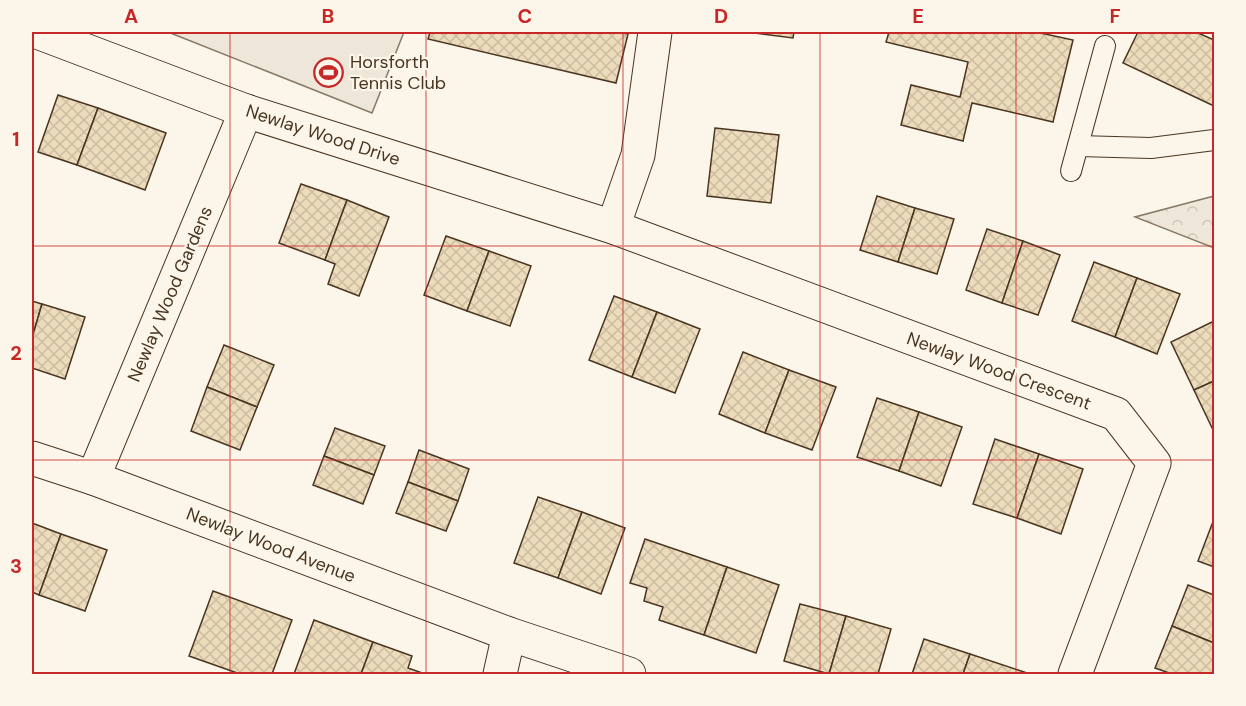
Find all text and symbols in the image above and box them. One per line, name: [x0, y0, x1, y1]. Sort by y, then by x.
text: A: [124, 3, 138, 29]
text: B: [322, 3, 334, 29]
text: C: [518, 3, 532, 29]
text: D: [714, 3, 728, 29]
text: E: [912, 3, 924, 29]
text: F: [1109, 3, 1121, 29]
place label: Horsforth Tennis Club: [350, 50, 446, 95]
sports icon: Horsforth Tennis Club: [313, 56, 345, 88]
street label: Newlay Wood Drive: [243, 99, 403, 171]
text: 1: [12, 126, 20, 152]
street label: Newlay Wood Gardens: [122, 202, 218, 386]
street label: Newlay Wood Crescent: [903, 326, 1095, 416]
text: 2: [10, 340, 22, 366]
street label: Newlay Wood Avenue: [183, 502, 359, 588]
text: 3: [10, 553, 22, 579]

